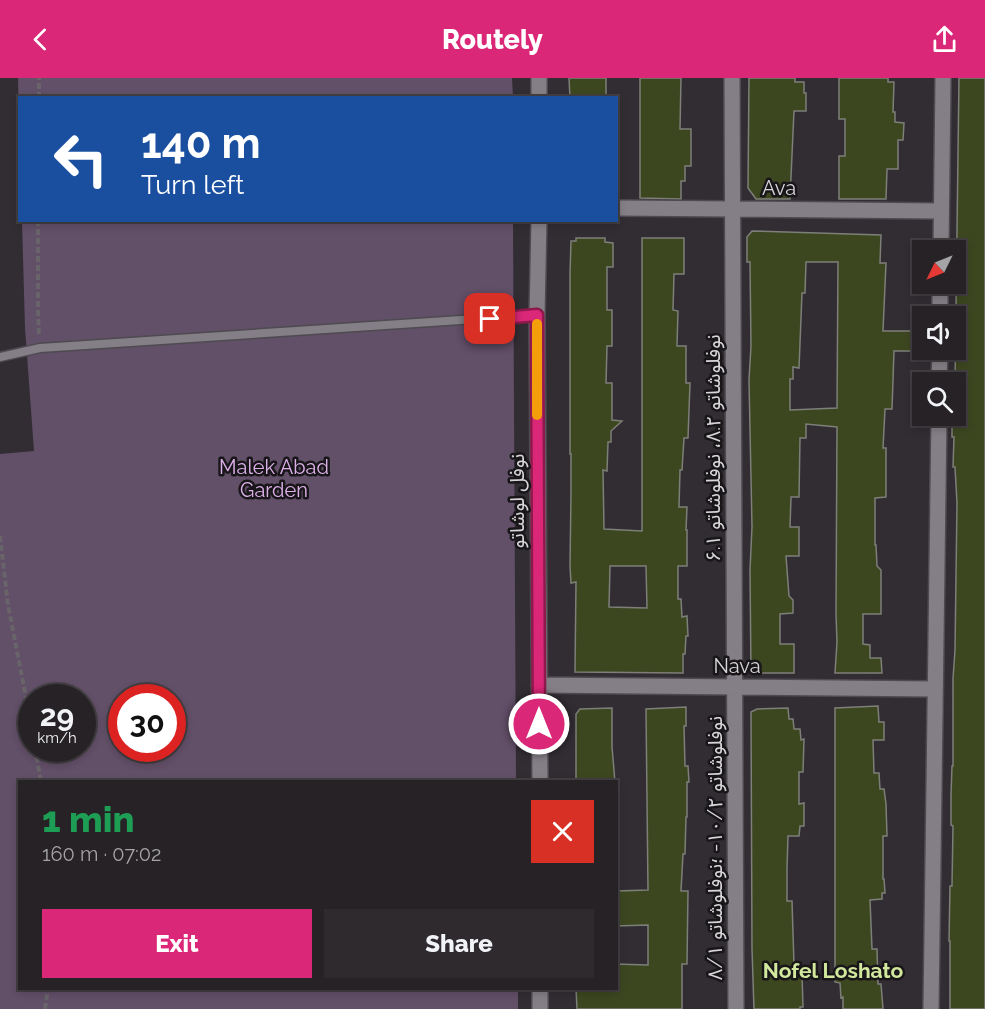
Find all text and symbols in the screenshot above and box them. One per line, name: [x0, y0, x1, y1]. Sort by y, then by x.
icon: back: [24, 23, 57, 56]
icon: share: [928, 23, 961, 56]
text: Routely: [442, 24, 543, 55]
text: 140 m: [141, 119, 261, 168]
icon: left: [42, 120, 120, 198]
text: Turn left: [141, 169, 244, 200]
street label: Ava: [762, 176, 796, 200]
north arrow: [912, 240, 966, 294]
map controls: [912, 240, 966, 426]
pin: [464, 293, 515, 344]
icon: arrive: [473, 302, 506, 335]
button: sound: [912, 306, 966, 360]
street label: نوفلوشاتو ۸.۲، نوفلوشاتو ۶.۱: [701, 334, 725, 562]
button: search: [912, 372, 966, 426]
street label: نوفل لوشاتو: [505, 453, 529, 549]
park label: Malek Abad Garden: [219, 455, 329, 502]
street label: Nava: [713, 654, 761, 678]
speed limit sign: 30: [108, 684, 186, 762]
position arrow: [507, 692, 571, 756]
text: 29: [40, 698, 74, 733]
street label: نوفلوشاتو ۱۰/۲- ؛نوفلوشاتو ۸/۱: [703, 716, 727, 980]
text: km/h: [37, 729, 77, 747]
text: 1 min: [42, 798, 134, 840]
button: close: [531, 800, 594, 863]
text: 160 m · 07:02: [42, 842, 162, 866]
button: Exit: [42, 909, 312, 978]
button: Share: [324, 909, 594, 978]
district label: Nofel Loshato: [763, 958, 903, 983]

